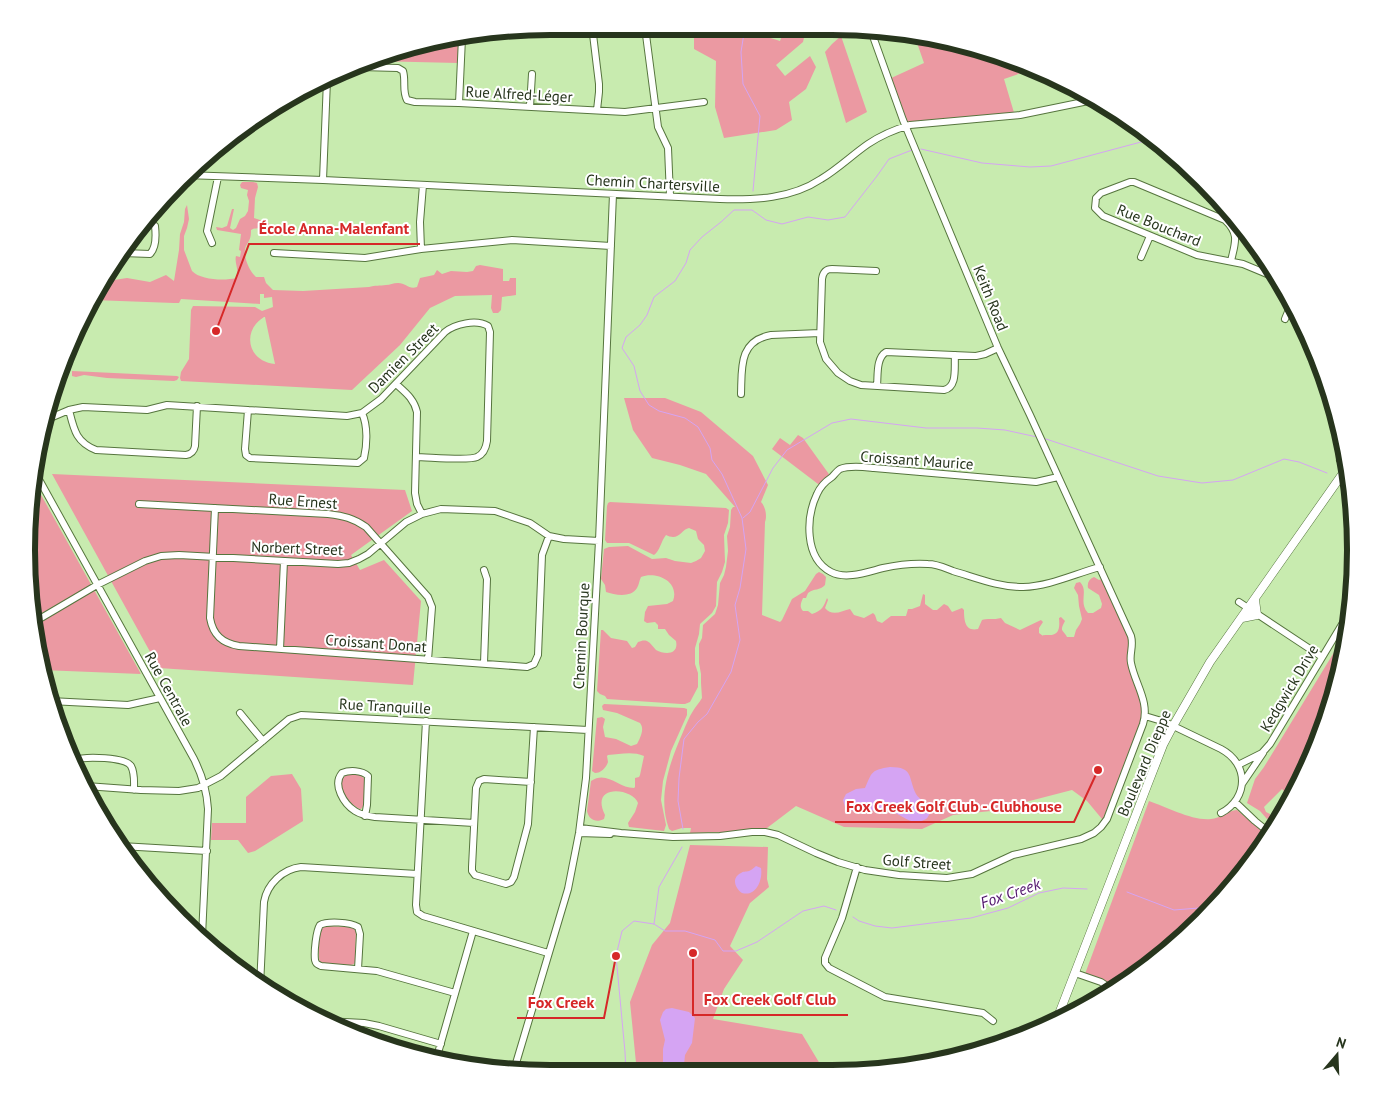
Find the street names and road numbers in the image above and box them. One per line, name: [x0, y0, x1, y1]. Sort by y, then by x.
street label: Rue Alfred-Léger: [465, 82, 573, 106]
street label: Chemin Chartersville: [586, 170, 720, 196]
street label: Rue Bouchard: [1114, 200, 1204, 250]
street label: Keith Road: [969, 262, 1013, 334]
street label: Damien Street: [364, 319, 442, 397]
street label: Croissant Maurice: [860, 447, 974, 473]
street label: Rue Ernest: [268, 489, 338, 513]
street label: Norbert Street: [251, 537, 343, 559]
street label: Chemin Bourque: [569, 582, 593, 690]
street label: Croissant Donat: [325, 630, 427, 656]
street label: Kedgwick Drive: [1256, 641, 1322, 735]
street label: Rue Centrale: [141, 649, 197, 729]
street label: Rue Tranquille: [339, 694, 431, 718]
street label: Boulevard Dieppe: [1113, 707, 1175, 819]
street label: Golf Street: [882, 850, 952, 874]

